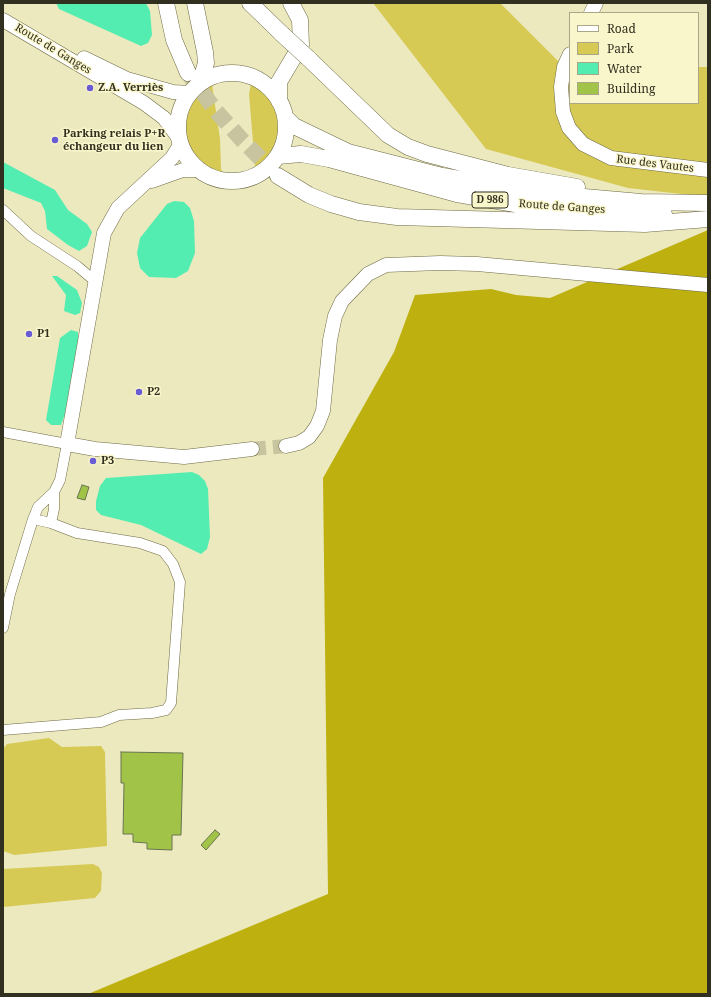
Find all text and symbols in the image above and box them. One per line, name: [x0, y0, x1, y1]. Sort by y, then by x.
legend: [569, 12, 699, 104]
text: Road: [607, 20, 636, 37]
street label: Route de Ganges: [12, 21, 94, 77]
text: Park: [607, 40, 634, 57]
text: Water: [607, 60, 642, 77]
text: Building: [607, 80, 655, 97]
place label: Z.A. Verriès: [98, 81, 163, 95]
marker: Z.A. Verriès: [85, 83, 95, 93]
place label: Parking relais P+R échangeur du lien: [63, 127, 165, 153]
marker: Parking relais P+R échangeur du lien: [50, 135, 60, 145]
street label: Rue des Vautes: [615, 153, 695, 175]
road number: D 986: [472, 192, 508, 208]
street label: Route de Ganges: [518, 197, 606, 217]
place label: P1: [37, 327, 50, 341]
marker: P1: [24, 329, 34, 339]
place label: P2: [147, 385, 160, 399]
marker: P2: [134, 387, 144, 397]
place label: P3: [101, 454, 114, 468]
marker: P3: [88, 456, 98, 466]

